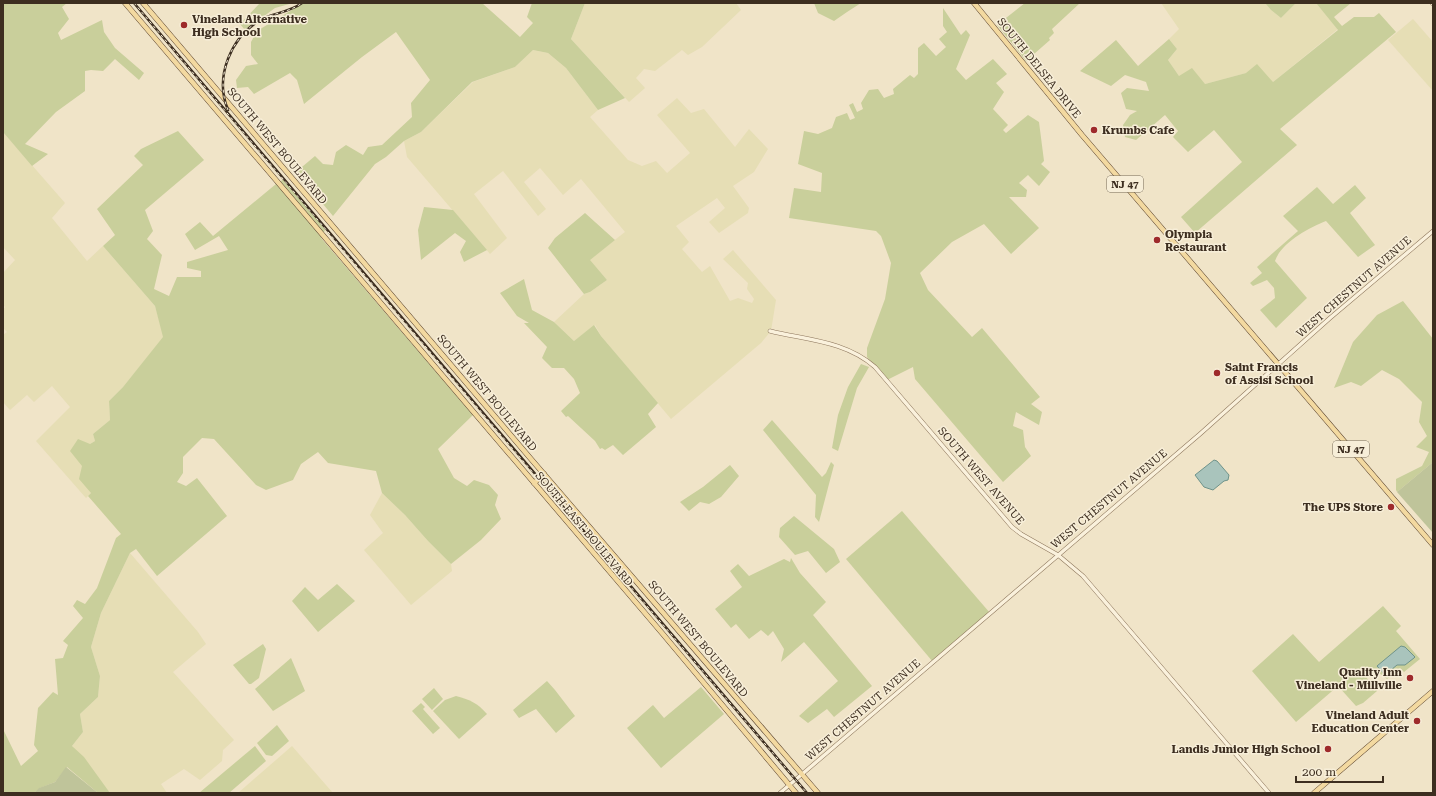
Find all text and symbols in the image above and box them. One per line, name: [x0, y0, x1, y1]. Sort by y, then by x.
place label: Vineland Alternative High School: [192, 13, 308, 39]
street label: SOUTH DELSEA DRIVE: [995, 15, 1083, 121]
marker: Vineland Alternative High School: [179, 20, 189, 30]
street label: SOUTH WEST BOULEVARD: [224, 85, 330, 207]
place label: Krumbs Cafe: [1102, 124, 1175, 137]
marker: Krumbs Cafe: [1089, 125, 1099, 135]
road number: NJ 47: [1107, 176, 1143, 192]
place label: Olympia Restaurant: [1165, 228, 1227, 254]
street label: WEST CHESTNUT AVENUE: [1294, 234, 1414, 340]
marker: Olympia Restaurant: [1152, 235, 1162, 245]
street label: SOUTH WEST BOULEVARD: [434, 332, 540, 454]
place label: Saint Francis of Assisi School: [1225, 361, 1314, 387]
marker: Saint Francis of Assisi School: [1212, 368, 1222, 378]
street label: SOUTH WEST AVENUE: [935, 424, 1027, 528]
road number: NJ 47: [1333, 441, 1369, 457]
street label: WEST CHESTNUT AVENUE: [1048, 447, 1170, 551]
street label: SOUTH EAST BOULEVARD: [532, 469, 636, 589]
place label: The UPS Store: [1303, 501, 1384, 514]
marker: The UPS Store: [1386, 502, 1396, 512]
street label: SOUTH WEST BOULEVARD: [645, 578, 751, 700]
street label: WEST CHESTNUT AVENUE: [803, 657, 923, 763]
place label: Quality Inn Vineland - Millville: [1296, 666, 1403, 692]
marker: Quality Inn Vineland - Millville: [1405, 673, 1415, 683]
place label: Vineland Adult Education Center: [1312, 709, 1410, 735]
marker: Vineland Adult Education Center: [1412, 716, 1422, 726]
place label: Landis Junior High School: [1172, 743, 1320, 756]
marker: Landis Junior High School: [1323, 744, 1333, 754]
scale bar: [1296, 758, 1383, 784]
text: 200 m: [1302, 765, 1336, 779]

